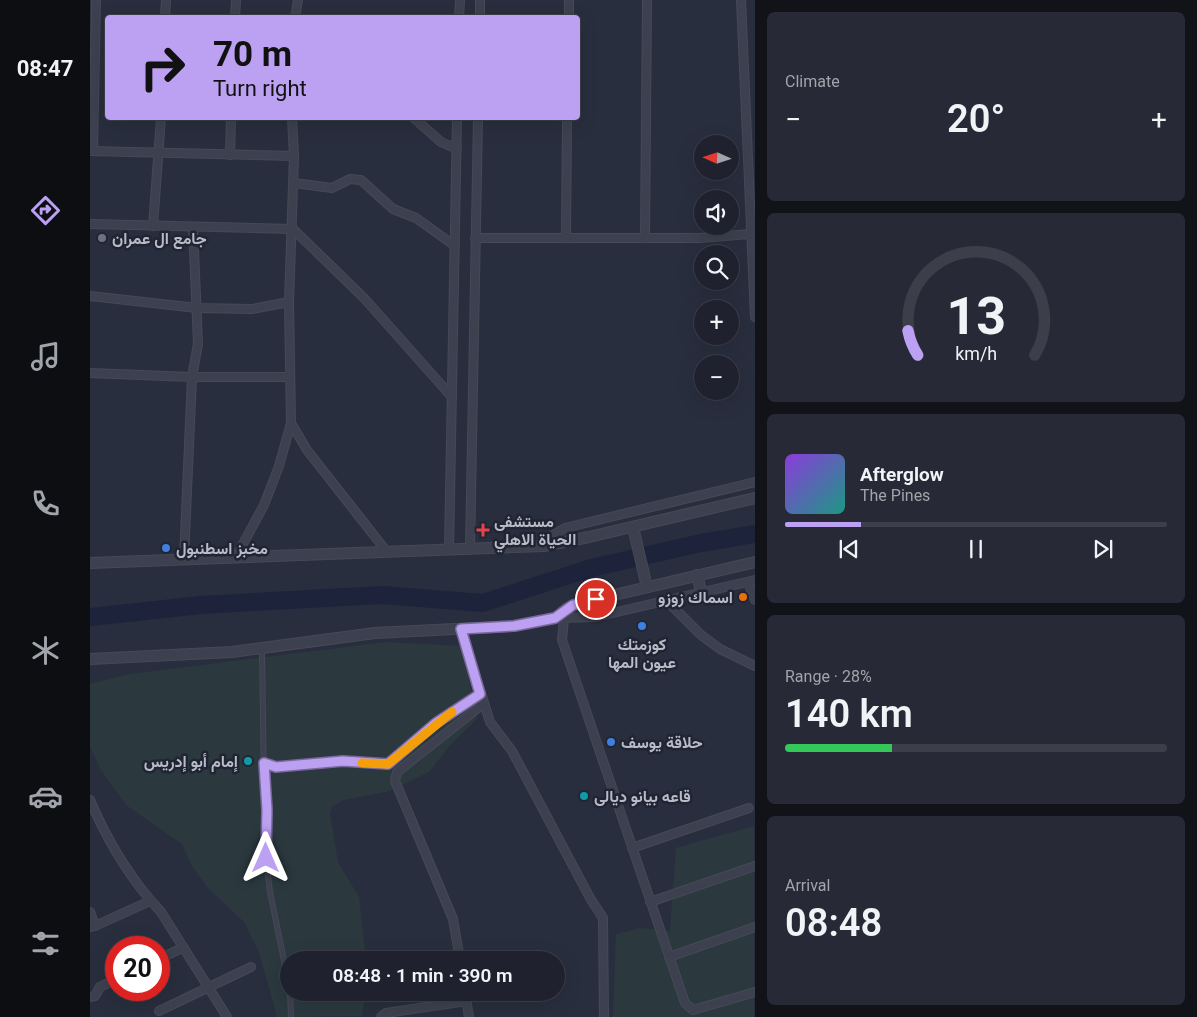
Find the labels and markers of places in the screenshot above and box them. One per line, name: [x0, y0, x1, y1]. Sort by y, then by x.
place label: جامع ال عمران: [112, 229, 207, 250]
marker: جامع ال عمران: [96, 232, 108, 244]
place label: مستشفى الحياة الاهلي: [494, 512, 576, 553]
marker: مستشفى الحياة الاهلي: [476, 523, 490, 537]
place label: مخبز اسطنبول: [176, 539, 268, 559]
marker: مخبز اسطنبول: [160, 542, 172, 554]
pin: [575, 578, 617, 620]
place label: اسماك زوزو: [658, 588, 733, 608]
marker: اسماك زوزو: [737, 591, 749, 603]
marker: كوزمتك عيون المها: [636, 620, 648, 632]
place label: كوزمتك عيون المها: [608, 635, 676, 673]
place label: حلاقة يوسف: [621, 733, 703, 753]
marker: حلاقة يوسف: [605, 736, 617, 748]
place label: إمام أبو إدريس: [144, 752, 238, 772]
marker: إمام أبو إدريس: [242, 755, 254, 767]
place label: قاعه بيانو ديالى: [594, 787, 691, 807]
marker: قاعه بيانو ديالى: [578, 790, 590, 802]

